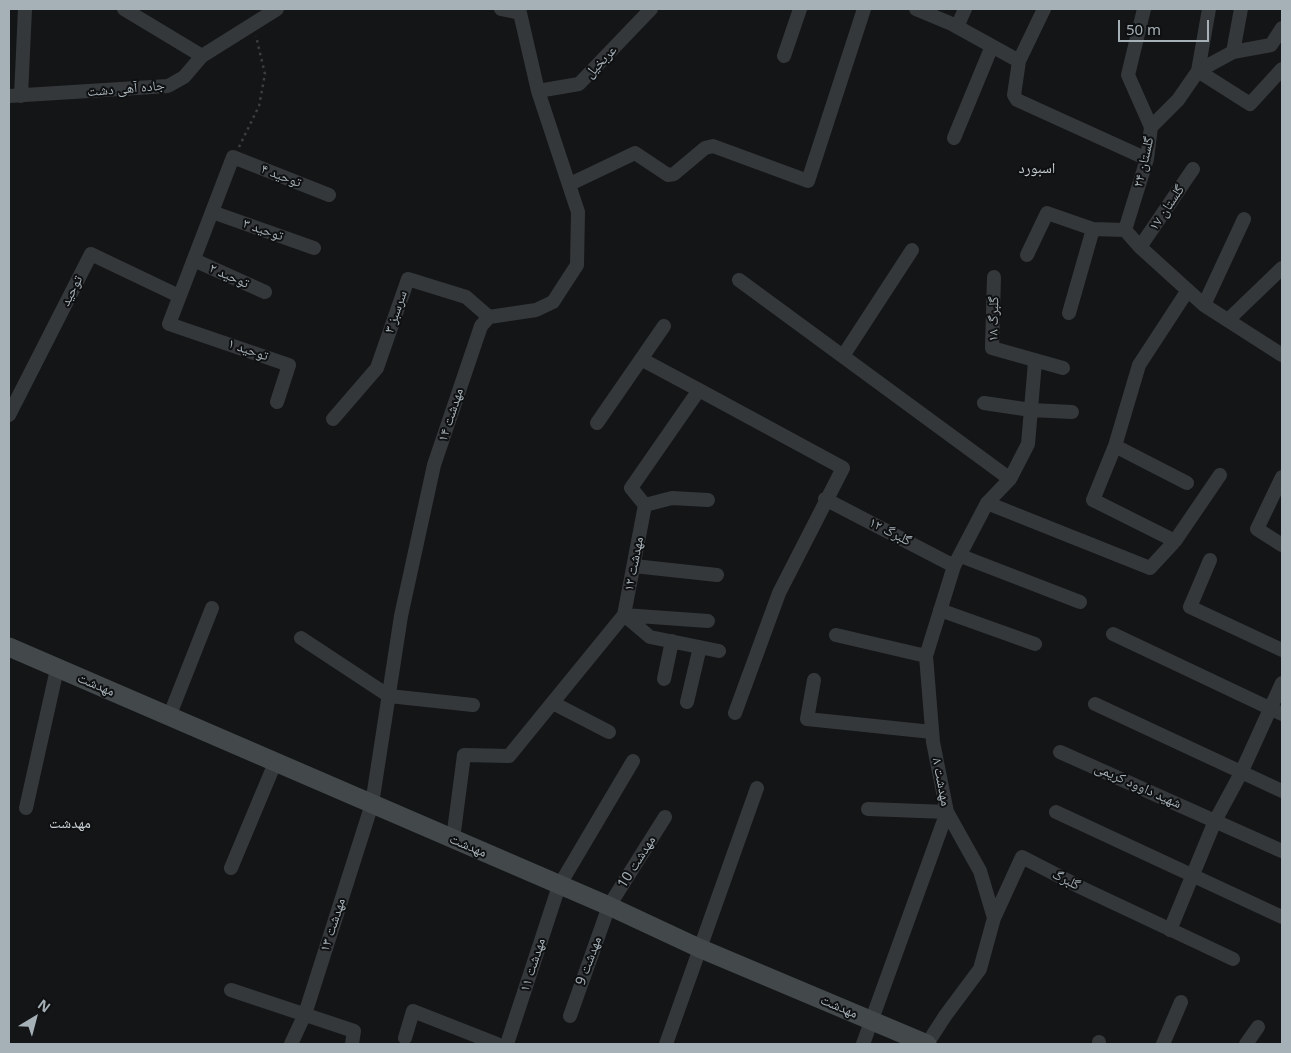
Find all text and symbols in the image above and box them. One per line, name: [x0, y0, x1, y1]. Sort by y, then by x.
scale bar: [1121, 10, 1212, 42]
text: 50 m: [1126, 19, 1161, 39]
street label: عربخیل: [581, 42, 621, 82]
street label: جاده آهی دشت: [87, 77, 165, 101]
street label: گلستان ۲۴: [1130, 135, 1158, 189]
district label: اسبورد: [1019, 160, 1055, 178]
street label: توحید ۴: [258, 161, 304, 191]
street label: گلستان ۱۷: [1146, 182, 1188, 234]
street label: توحید ۳: [240, 215, 286, 245]
street label: توحید ۲: [206, 260, 252, 292]
street label: توحید: [57, 273, 87, 309]
street label: سرسبز ۳: [381, 289, 411, 335]
street label: گلبرگ ۱۸: [985, 296, 1003, 342]
street label: توحید ۱: [225, 335, 271, 365]
street label: مهدشت ۱۴: [434, 386, 468, 444]
street label: گلبرگ ١٢: [866, 514, 914, 550]
street label: مهدشت ۱۲: [620, 535, 648, 593]
street label: مهدشت: [75, 670, 117, 700]
street label: مهدشت ۸: [928, 756, 954, 808]
street label: شهید داوود کریمی: [1092, 759, 1184, 813]
district label: مهدشت: [49, 815, 91, 833]
street label: مهدشت: [447, 831, 489, 861]
street label: مهدشت 10: [614, 833, 660, 891]
street label: گلبرگ: [1049, 866, 1083, 894]
street label: مهدشت ۱۳: [316, 896, 350, 954]
street label: مهدشت 9: [572, 934, 606, 988]
street label: مهدشت ۱۱: [516, 936, 550, 994]
street label: مهدشت: [818, 992, 860, 1022]
north arrow: [10, 993, 60, 1043]
text: N: [34, 995, 55, 1017]

